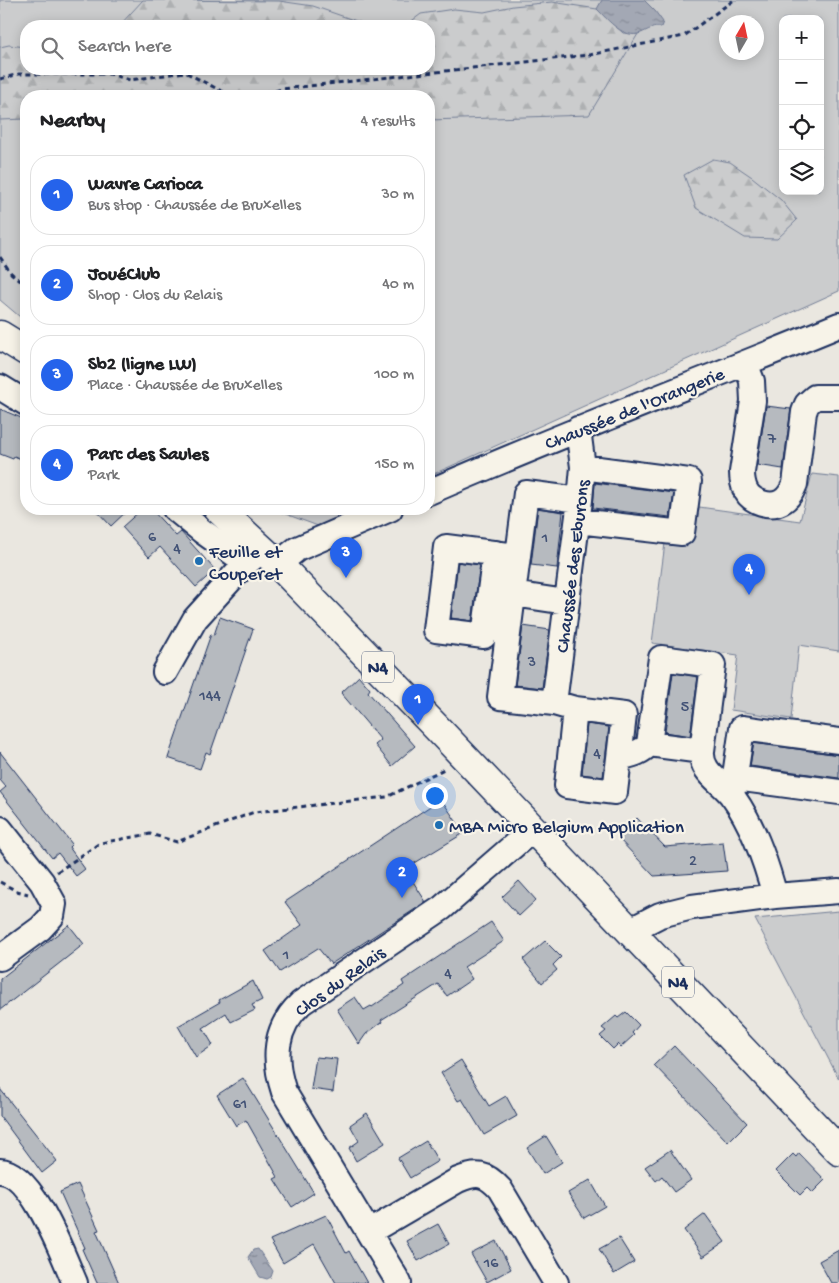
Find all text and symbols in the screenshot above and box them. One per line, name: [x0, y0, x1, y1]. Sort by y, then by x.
north arrow: [719, 15, 764, 60]
map controls: [779, 15, 824, 195]
button: +: [779, 15, 824, 60]
search box: [20, 20, 435, 75]
icon: search: [38, 34, 66, 62]
text: Search here: [78, 36, 172, 59]
button: −: [779, 60, 824, 105]
button: locate: [779, 105, 824, 150]
text: Nearby: [40, 110, 105, 135]
text: 4 results: [360, 113, 415, 132]
button: layers: [779, 150, 824, 195]
text: Wavre Carioca: [88, 174, 203, 197]
text: 1: [54, 186, 60, 205]
text: 30 m: [381, 186, 414, 205]
text: Bus stop · Chaussée de Bruxelles: [88, 197, 301, 216]
text: JouéClub: [88, 264, 160, 287]
text: 2: [53, 276, 61, 295]
text: 40 m: [382, 276, 414, 295]
text: Shop · Clos du Relais: [88, 287, 222, 306]
text: Sb2 (ligne LW): [88, 354, 197, 377]
street label: Chaussée de l'Orangerie: [542, 364, 729, 457]
text: 3: [53, 366, 61, 385]
text: 100 m: [374, 366, 414, 385]
text: Place · Chaussée de Bruxelles: [88, 377, 282, 396]
house number: 7: [767, 431, 777, 450]
text: Parc des Saules: [88, 444, 208, 467]
text: 4: [53, 456, 61, 475]
text: 150 m: [375, 456, 414, 475]
text: Park: [88, 467, 119, 486]
street label: Chaussée des Eburons: [552, 478, 597, 654]
house number: 6: [148, 529, 157, 548]
house number: 1: [541, 530, 548, 549]
pin: 3: [330, 537, 362, 578]
house number: 4: [173, 541, 181, 560]
place label: Feuille et Couperet: [208, 542, 284, 587]
pin: 4: [733, 554, 765, 595]
marker: Feuille et Couperet: [193, 555, 205, 567]
road number: N4: [362, 652, 394, 682]
house number: 3: [527, 654, 536, 673]
pin: 1: [402, 684, 434, 725]
house number: 144: [198, 688, 221, 707]
house number: 5: [681, 699, 689, 718]
house number: 4: [593, 746, 601, 765]
your location: [422, 783, 448, 809]
place label: MBA Micro Belgium Application: [449, 817, 684, 840]
marker: MBA Micro Belgium Application: [433, 819, 445, 831]
house number: 2: [689, 853, 697, 872]
pin: 2: [386, 857, 418, 898]
street label: Clos du Relais: [291, 942, 392, 1023]
house number: 1: [282, 947, 289, 966]
house number: 4: [444, 966, 452, 985]
road number: N4: [662, 966, 694, 998]
house number: 61: [233, 1096, 247, 1115]
house number: 16: [483, 1255, 499, 1274]

